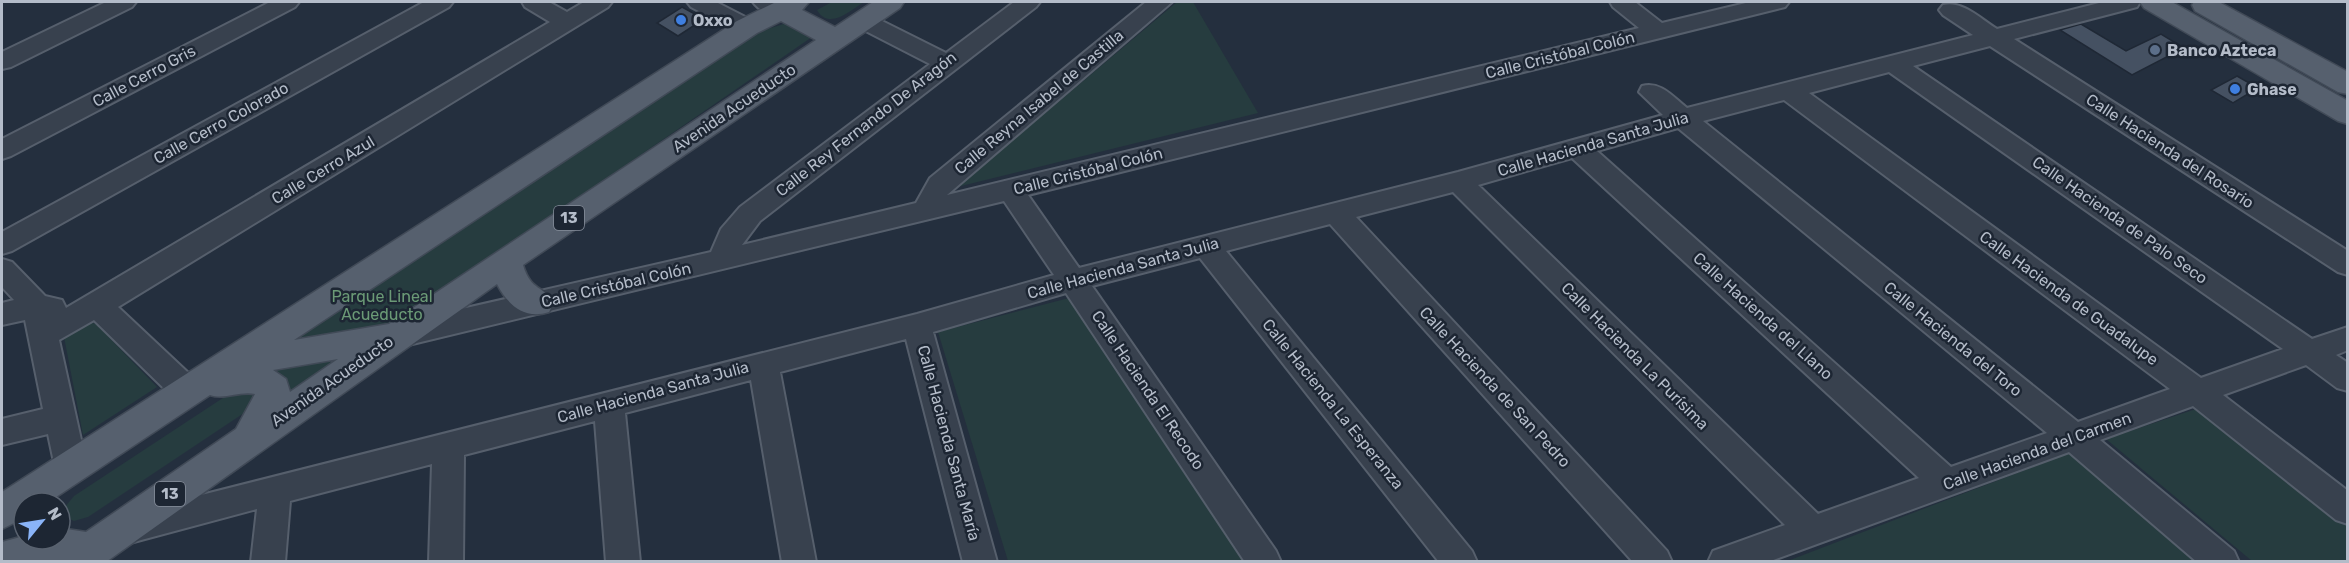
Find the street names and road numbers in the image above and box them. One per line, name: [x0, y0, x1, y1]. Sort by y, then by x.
street label: Calle Reyna Isabel de Castilla: [951, 26, 1127, 178]
street label: Calle Cristóbal Colón: [1483, 27, 1637, 83]
street label: Calle Cerro Gris: [89, 41, 199, 111]
street label: Calle Rey Fernando De Aragón: [772, 48, 960, 200]
street label: Avenida Acueducto: [669, 60, 799, 156]
street label: Calle Cerro Colorado: [150, 78, 292, 168]
street label: Calle Hacienda del Rosario: [2083, 90, 2257, 212]
street label: Calle Hacienda Santa Julia: [1495, 108, 1691, 180]
street label: Calle Cerro Azul: [268, 132, 378, 208]
street label: Calle Cristóbal Colón: [1011, 143, 1165, 199]
street label: Calle Hacienda de Palo Seco: [2029, 152, 2211, 288]
road number: 13: [554, 206, 584, 230]
street label: Calle Hacienda de Guadalupe: [1976, 227, 2162, 369]
street label: Calle Hacienda Santa Julia: [1025, 233, 1221, 303]
street label: Calle Hacienda del Llano: [1689, 248, 1837, 384]
street label: Calle Cristóbal Colón: [539, 259, 693, 311]
street label: Calle Hacienda La Purísima: [1557, 278, 1713, 434]
street label: Calle Hacienda del Toro: [1880, 278, 2026, 400]
street label: Calle Hacienda de San Pedro: [1416, 303, 1574, 471]
street label: Calle Hacienda El Recodo: [1088, 307, 1208, 473]
street label: Calle Hacienda La Esperanza: [1258, 315, 1408, 493]
street label: Avenida Acueducto: [267, 332, 397, 430]
street label: Calle Hacienda Santa María: [914, 343, 984, 543]
street label: Calle Hacienda Santa Julia: [555, 357, 751, 427]
street label: Calle Hacienda del Carmen: [1940, 408, 2134, 494]
road number: 13: [155, 482, 185, 506]

